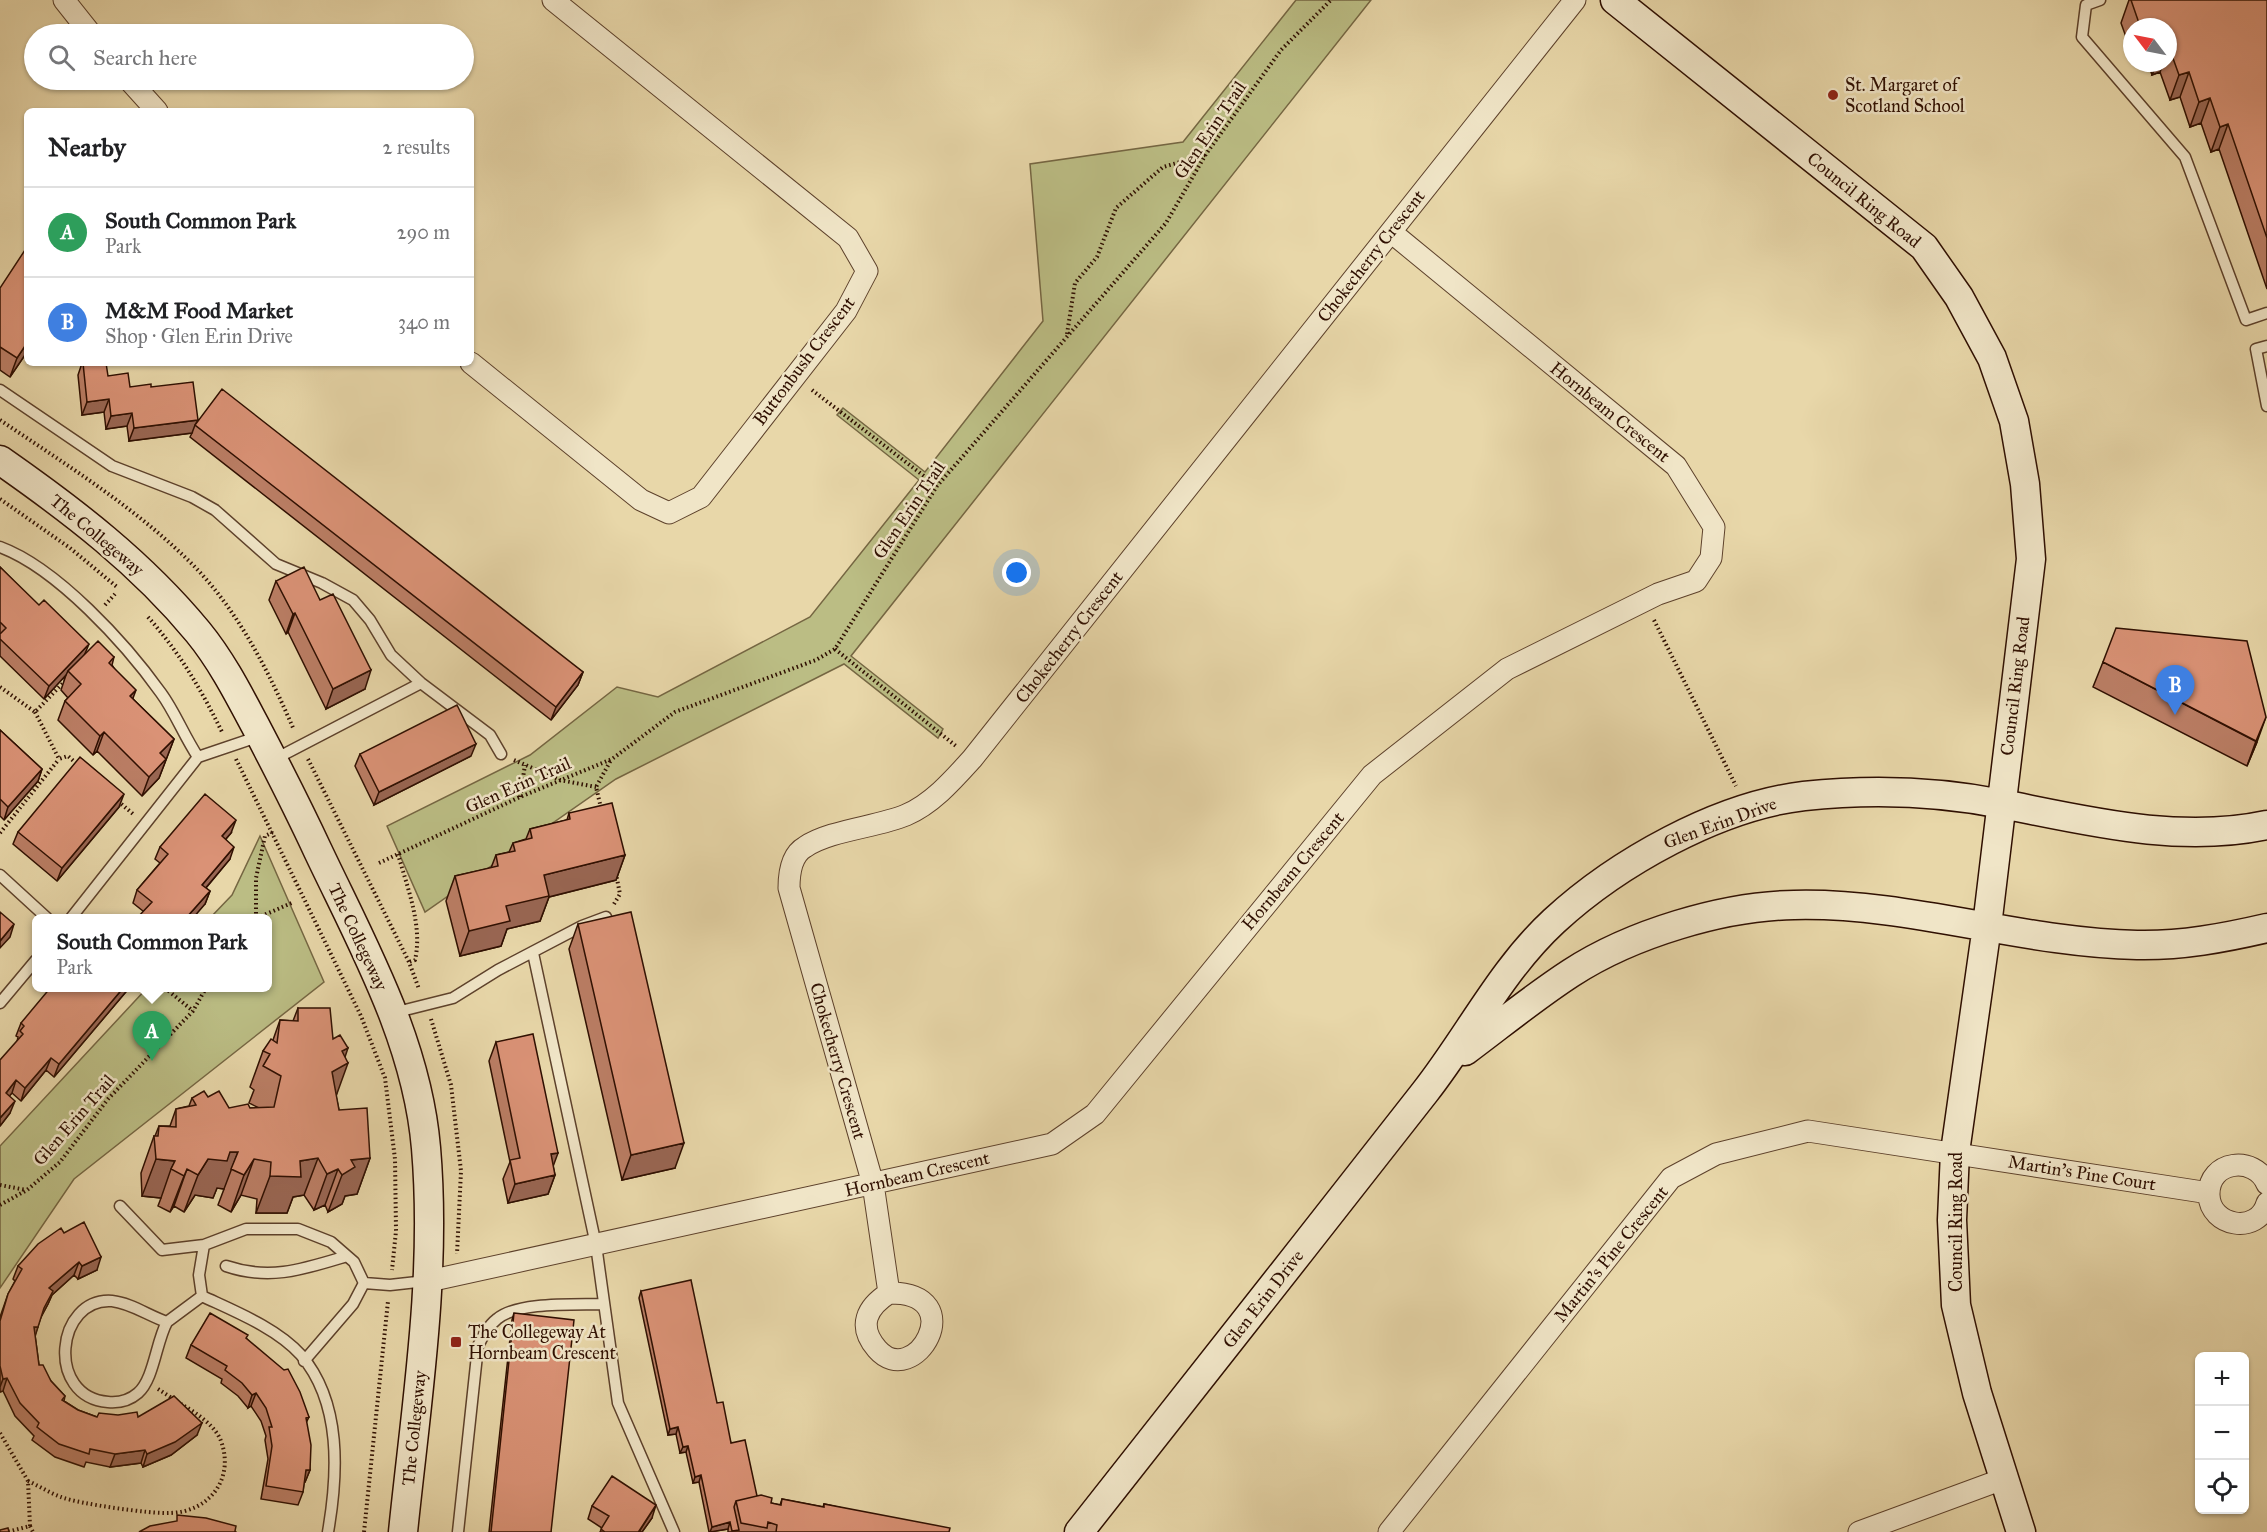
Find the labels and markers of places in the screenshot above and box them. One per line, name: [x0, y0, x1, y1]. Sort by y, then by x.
place label: St. Margaret of Scotland School: [1845, 74, 1965, 117]
marker: St. Margaret of Scotland School: [1826, 88, 1840, 102]
pin: B: [2156, 666, 2194, 715]
pin: A: [132, 1012, 172, 1061]
place label: The Collegeway At Hornbeam Crescent: [468, 1321, 616, 1364]
marker: The Collegeway At Hornbeam Crescent: [449, 1335, 463, 1349]

